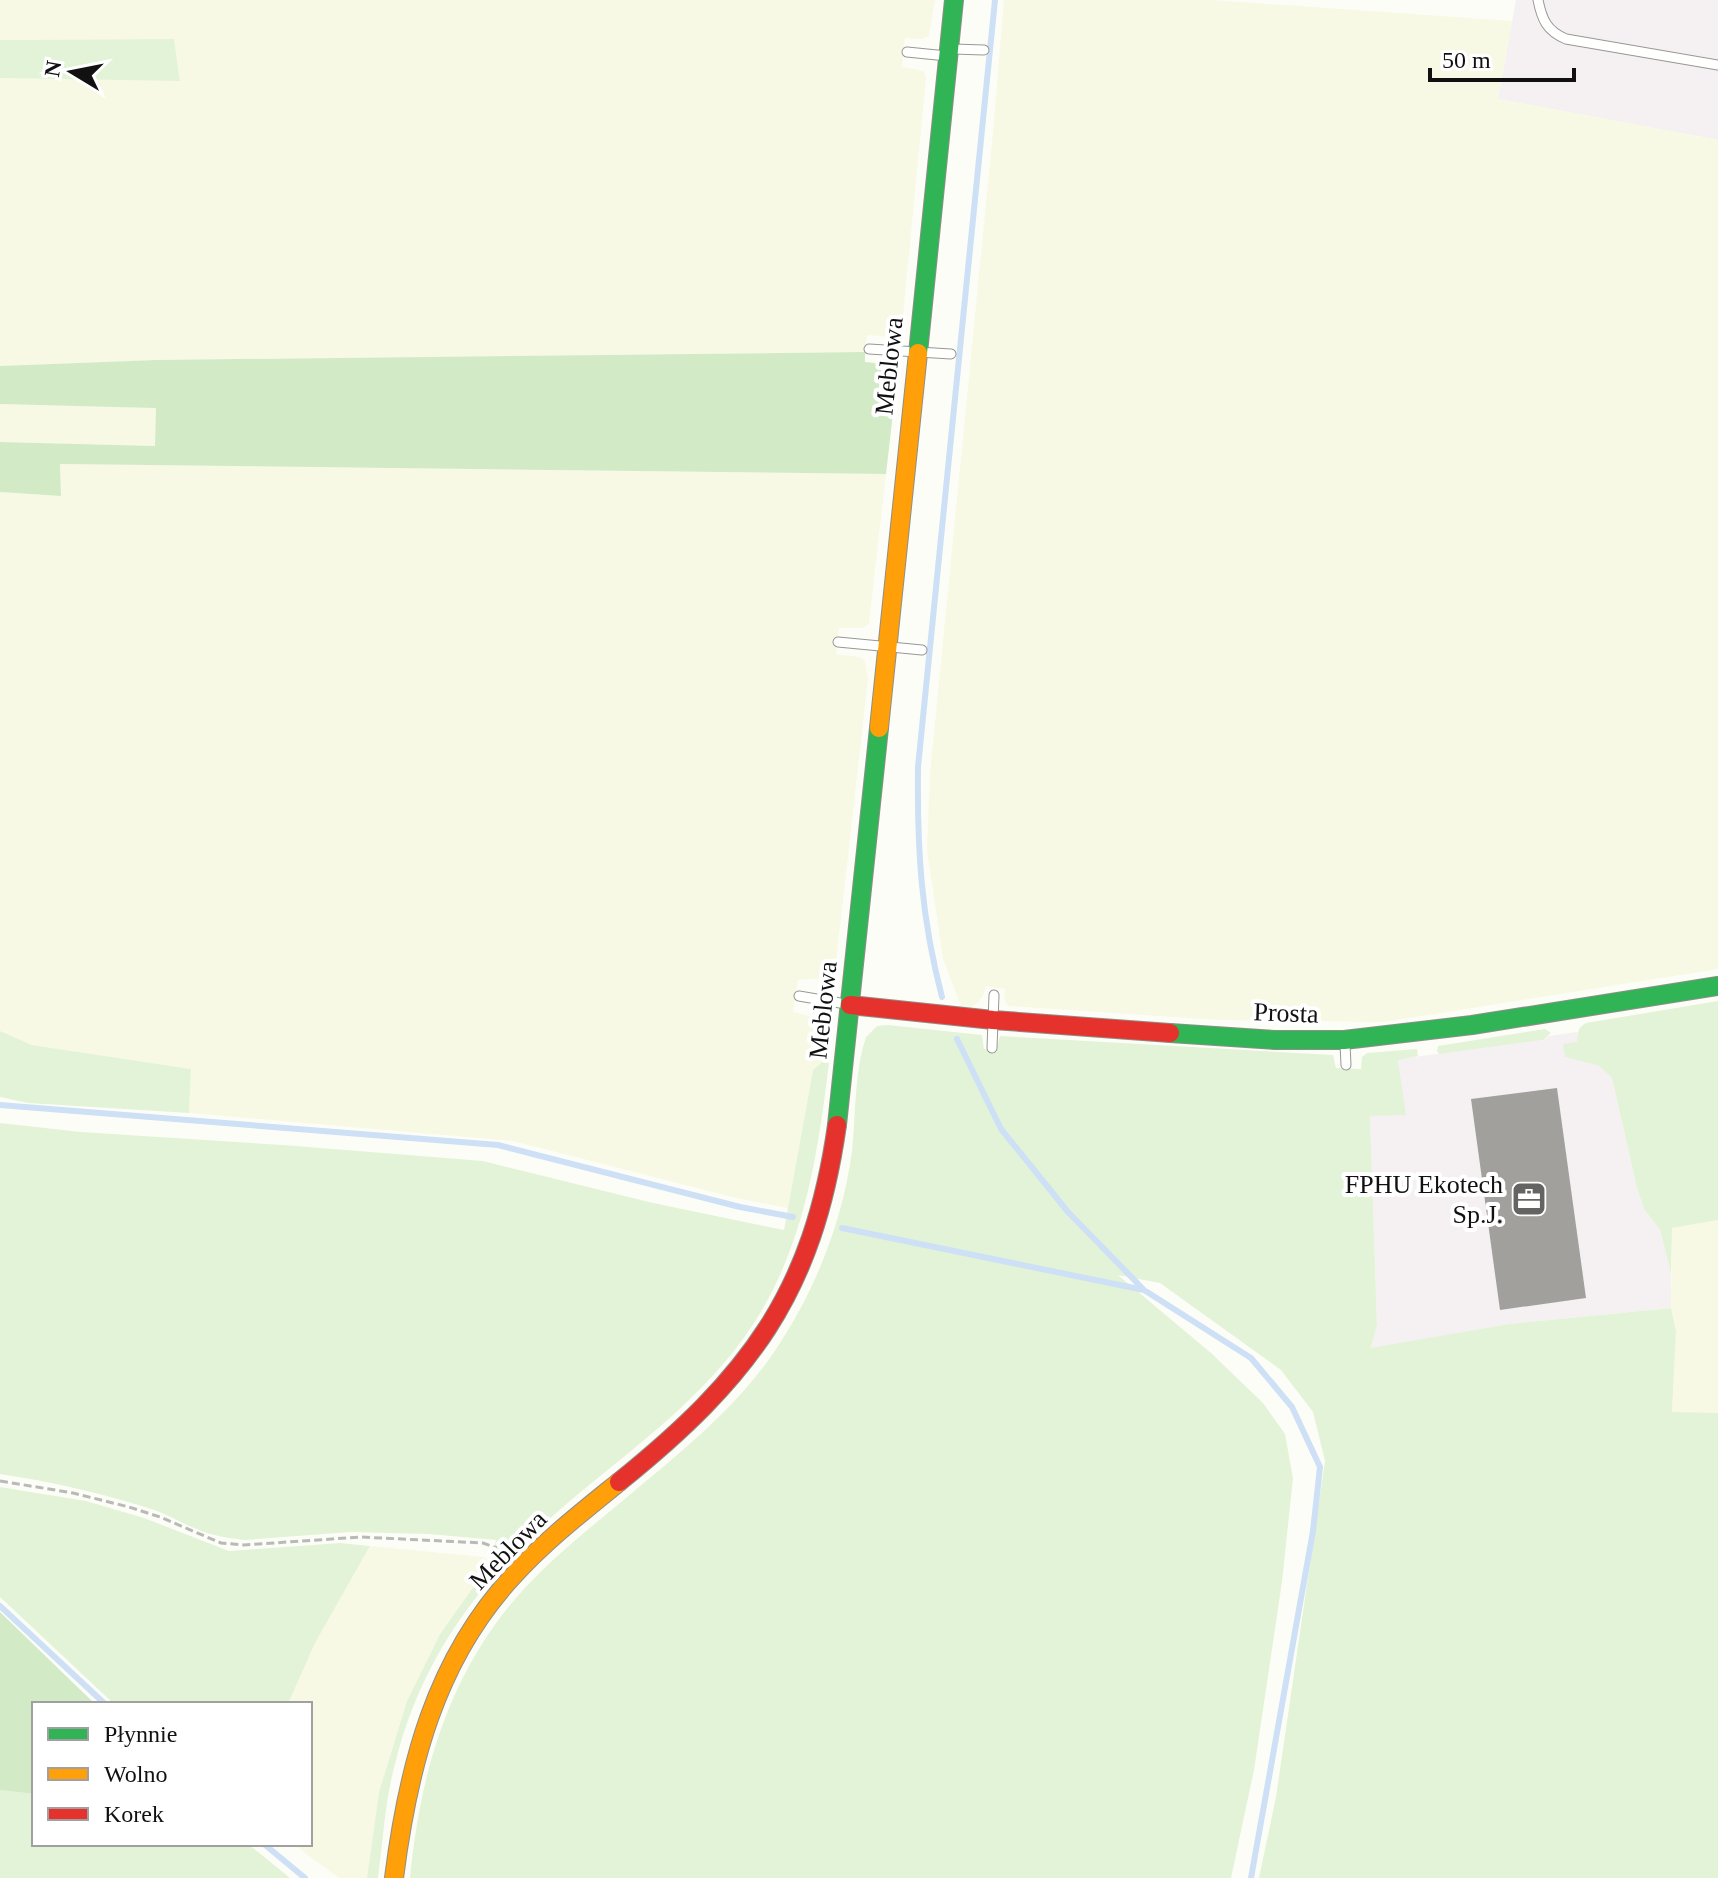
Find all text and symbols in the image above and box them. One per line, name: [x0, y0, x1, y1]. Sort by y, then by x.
north arrow: [32, 32, 112, 112]
scale bar: [1430, 32, 1574, 82]
text: 50 m: [1442, 47, 1491, 73]
text: N: [39, 59, 67, 79]
street label: Meblowa: [869, 315, 909, 416]
street label: Meblowa: [803, 959, 843, 1060]
street label: Prosta: [1253, 997, 1319, 1029]
place label: FPHU Ekotech Sp.J.: [1345, 1170, 1503, 1229]
office icon: FPHU Ekotech Sp.J.: [1510, 1180, 1548, 1218]
street label: Meblowa: [463, 1504, 553, 1595]
legend: [32, 1702, 312, 1846]
text: Płynnie: [104, 1721, 177, 1747]
text: Wolno: [104, 1761, 167, 1787]
text: Korek: [104, 1801, 164, 1827]

